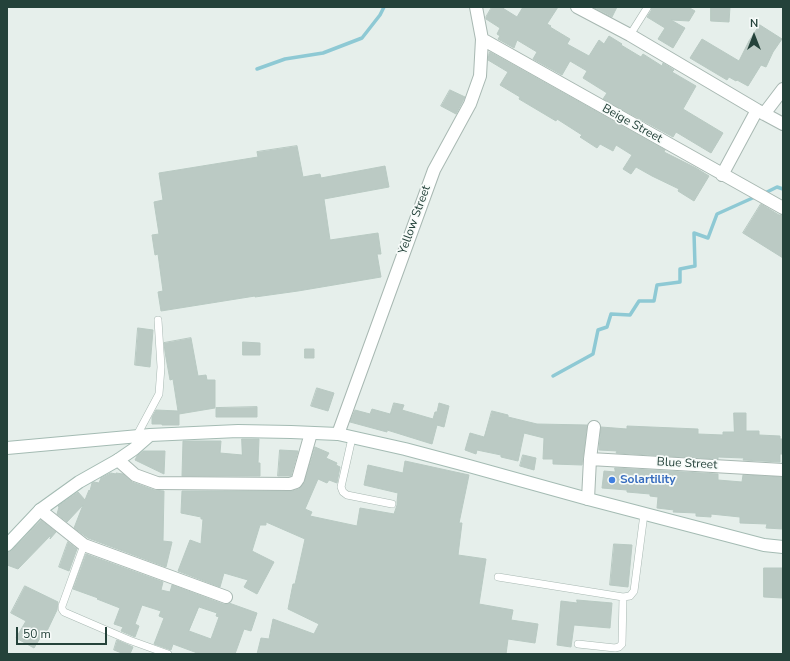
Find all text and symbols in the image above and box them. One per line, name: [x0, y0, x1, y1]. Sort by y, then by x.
north arrow: [734, 16, 774, 56]
text: N: [750, 16, 758, 31]
street label: Beige Street: [599, 102, 665, 146]
street label: Yellow Street: [396, 184, 434, 256]
street label: Blue Street: [656, 455, 718, 473]
place label: Solartility: [620, 473, 675, 487]
marker: Solartility: [607, 475, 617, 485]
scale bar: [18, 619, 109, 645]
text: 50 m: [23, 626, 51, 642]

